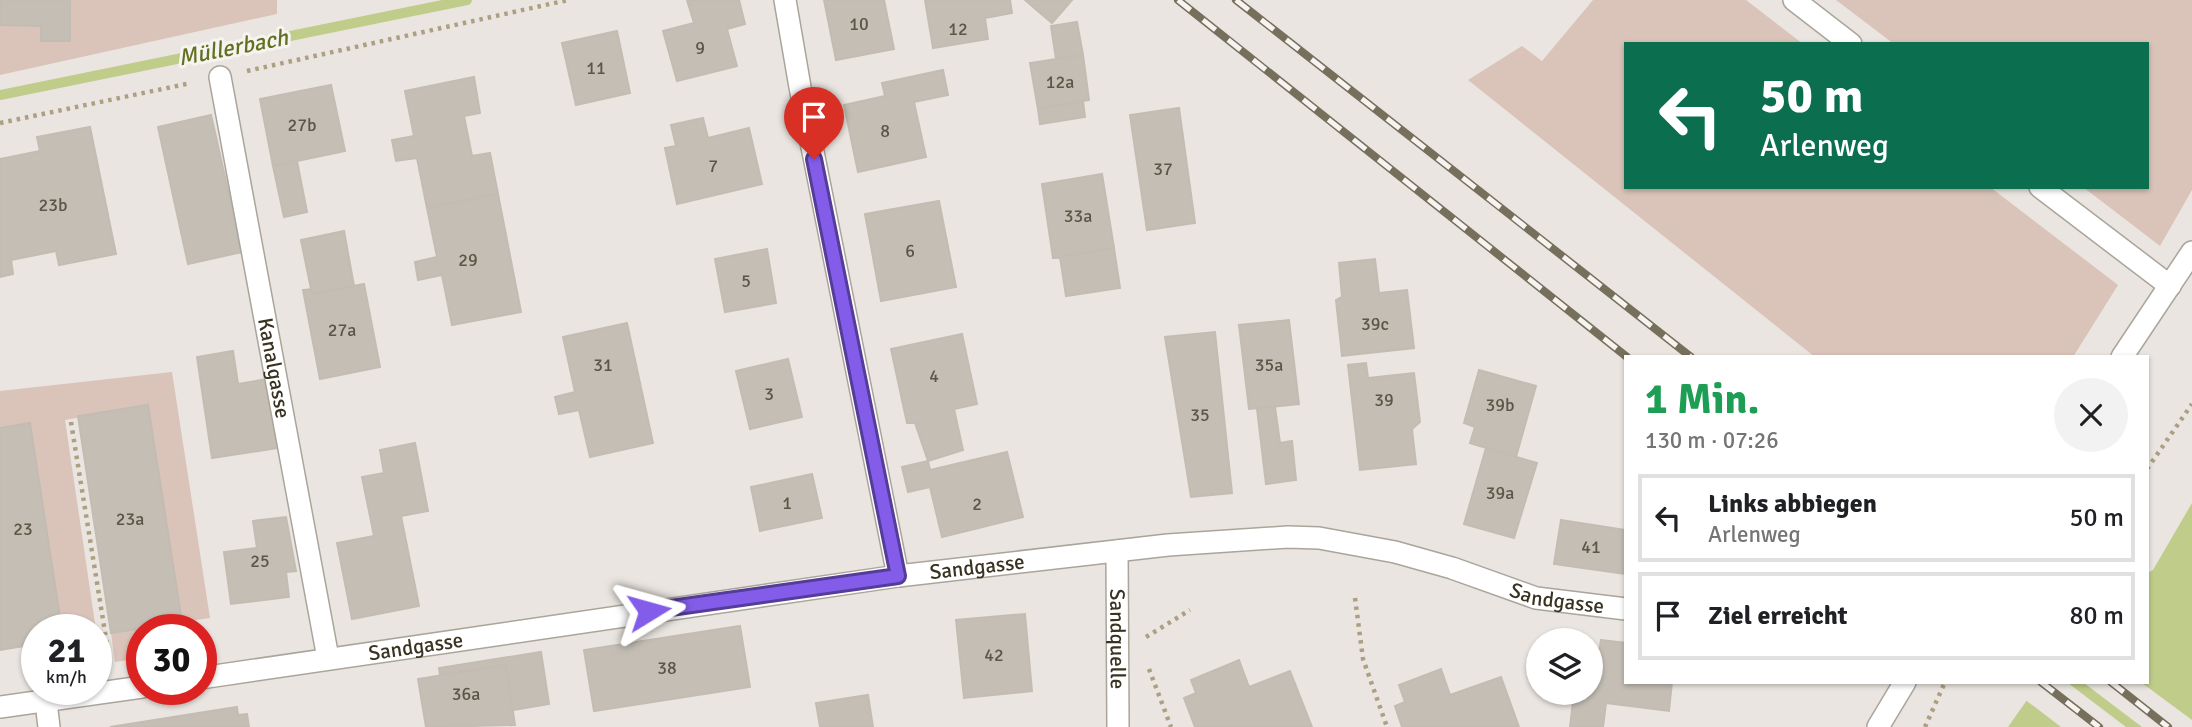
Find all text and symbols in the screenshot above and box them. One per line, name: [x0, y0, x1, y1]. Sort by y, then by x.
house number: 10: [849, 13, 869, 35]
house number: 12: [948, 18, 968, 40]
water label: Müllerbach: [176, 22, 292, 72]
house number: 9: [695, 37, 705, 59]
house number: 11: [586, 57, 606, 79]
text: 50 m: [1760, 66, 1863, 126]
icon: left: [1645, 70, 1736, 161]
house number: 12a: [1046, 71, 1074, 93]
pin: [784, 87, 844, 159]
icon: arrive: [795, 98, 833, 136]
house number: 27b: [288, 114, 316, 136]
house number: 8: [880, 120, 890, 142]
text: Arlenweg: [1760, 126, 1889, 165]
house number: 7: [708, 155, 718, 177]
house number: 37: [1153, 158, 1173, 180]
house number: 23b: [39, 194, 67, 216]
house number: 33a: [1064, 205, 1092, 227]
house number: 6: [905, 240, 915, 262]
house number: 29: [458, 249, 478, 271]
house number: 5: [741, 270, 751, 292]
house number: 39c: [1361, 313, 1389, 335]
street label: Kanalgasse: [252, 315, 296, 421]
house number: 27a: [328, 319, 356, 341]
house number: 31: [593, 354, 613, 376]
house number: 35a: [1255, 354, 1283, 376]
house number: 4: [929, 365, 939, 387]
text: 1 Min.: [1645, 374, 1759, 425]
button: close: [2054, 378, 2128, 452]
house number: 3: [764, 383, 774, 405]
house number: 39: [1374, 389, 1394, 411]
house number: 39b: [1486, 394, 1514, 416]
house number: 35: [1190, 404, 1210, 426]
text: 130 m · 07:26: [1645, 426, 1779, 455]
house number: 39a: [1486, 482, 1514, 504]
text: Links abbiegen: [1708, 488, 1877, 520]
house number: 1: [782, 492, 792, 514]
house number: 2: [972, 493, 982, 515]
icon: left: [1649, 499, 1687, 537]
text: 50 m: [2069, 502, 2124, 534]
house number: 23a: [116, 508, 144, 530]
house number: 23: [13, 518, 33, 540]
text: Arlenweg: [1708, 520, 1801, 549]
house number: 41: [1581, 536, 1601, 558]
street label: Sandgasse: [928, 549, 1026, 585]
house number: 25: [250, 550, 270, 572]
position arrow: [612, 574, 686, 648]
street label: Sandgasse: [1506, 577, 1606, 619]
street label: Sandquelle: [1104, 589, 1131, 689]
icon: arrive: [1649, 597, 1687, 635]
text: Ziel erreicht: [1708, 600, 1848, 632]
text: 80 m: [2069, 600, 2124, 632]
speed limit sign: 30: [126, 614, 217, 705]
street label: Sandgasse: [367, 627, 465, 666]
map controls: [1526, 628, 1603, 705]
button: layers: [1526, 628, 1603, 705]
text: 21: [48, 629, 85, 672]
house number: 42: [984, 644, 1004, 666]
house number: 38: [657, 657, 677, 679]
text: km/h: [46, 666, 87, 688]
house number: 36a: [452, 683, 480, 705]

